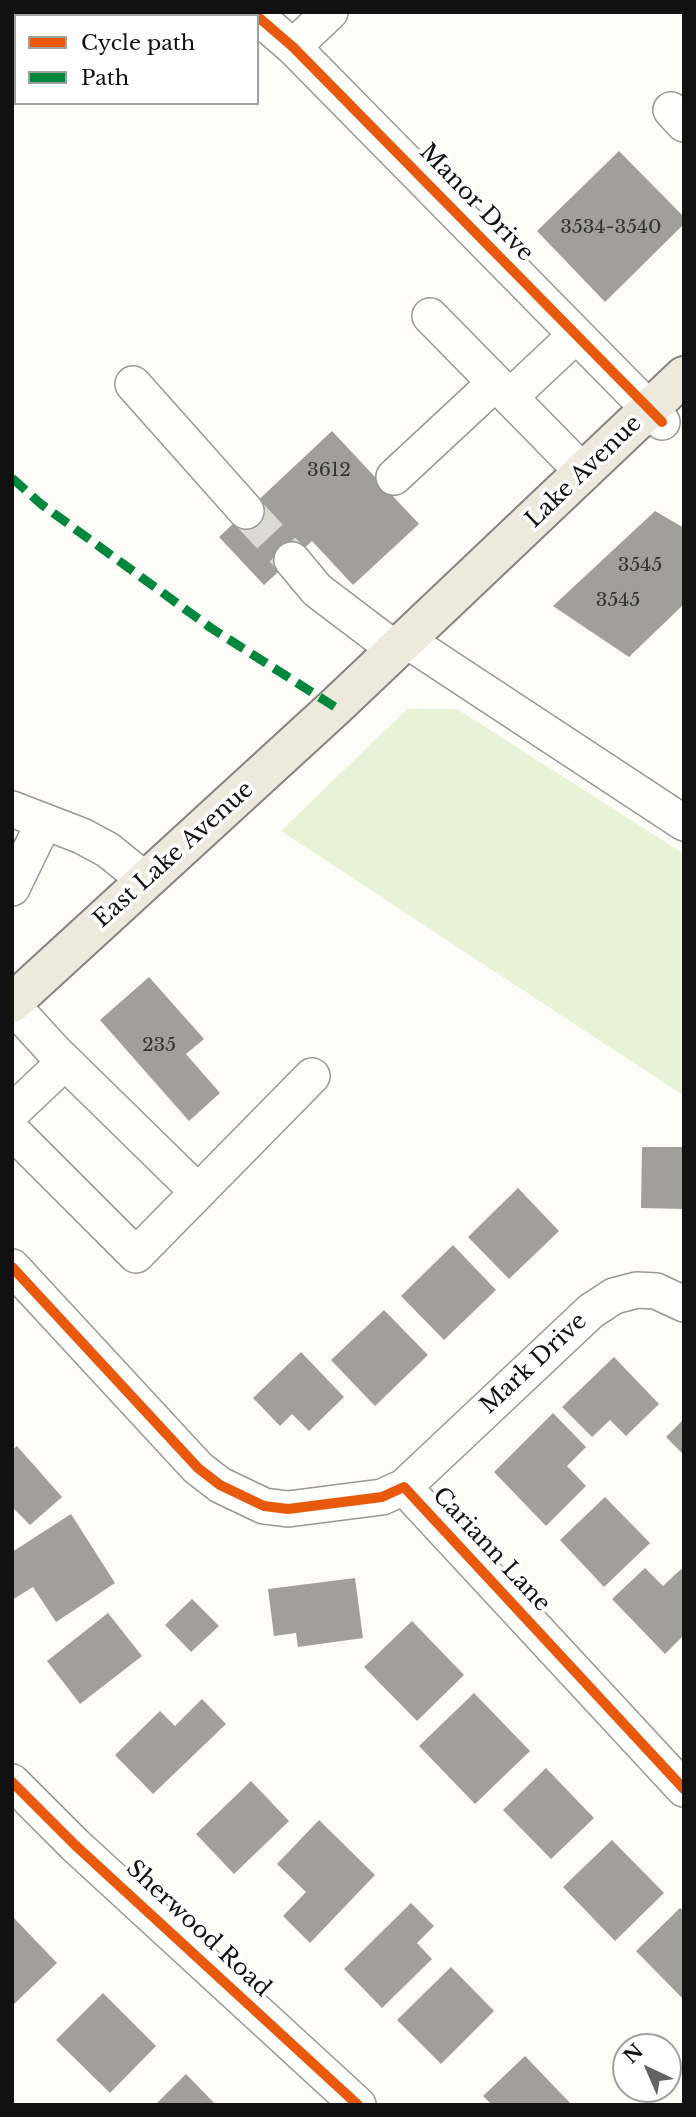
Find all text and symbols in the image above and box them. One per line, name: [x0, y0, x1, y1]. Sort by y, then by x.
legend: [14, 14, 259, 105]
text: Cycle path: [81, 30, 195, 56]
text: Path: [81, 65, 129, 91]
street label: Manor Drive: [413, 139, 539, 267]
house number: 3534-3540: [560, 217, 662, 239]
street label: Lake Avenue: [520, 410, 648, 534]
house number: 3612: [307, 460, 351, 482]
house number: 3545: [618, 555, 662, 577]
house number: 3545: [596, 590, 640, 612]
street label: East Lake Avenue: [88, 776, 260, 934]
house number: 235: [142, 1035, 176, 1057]
street label: Mark Drive: [475, 1308, 593, 1420]
street label: Cariann Lane: [427, 1482, 555, 1618]
street label: Sherwood Road: [120, 1855, 276, 2003]
north arrow: [612, 2033, 682, 2103]
text: N: [619, 2039, 648, 2068]

